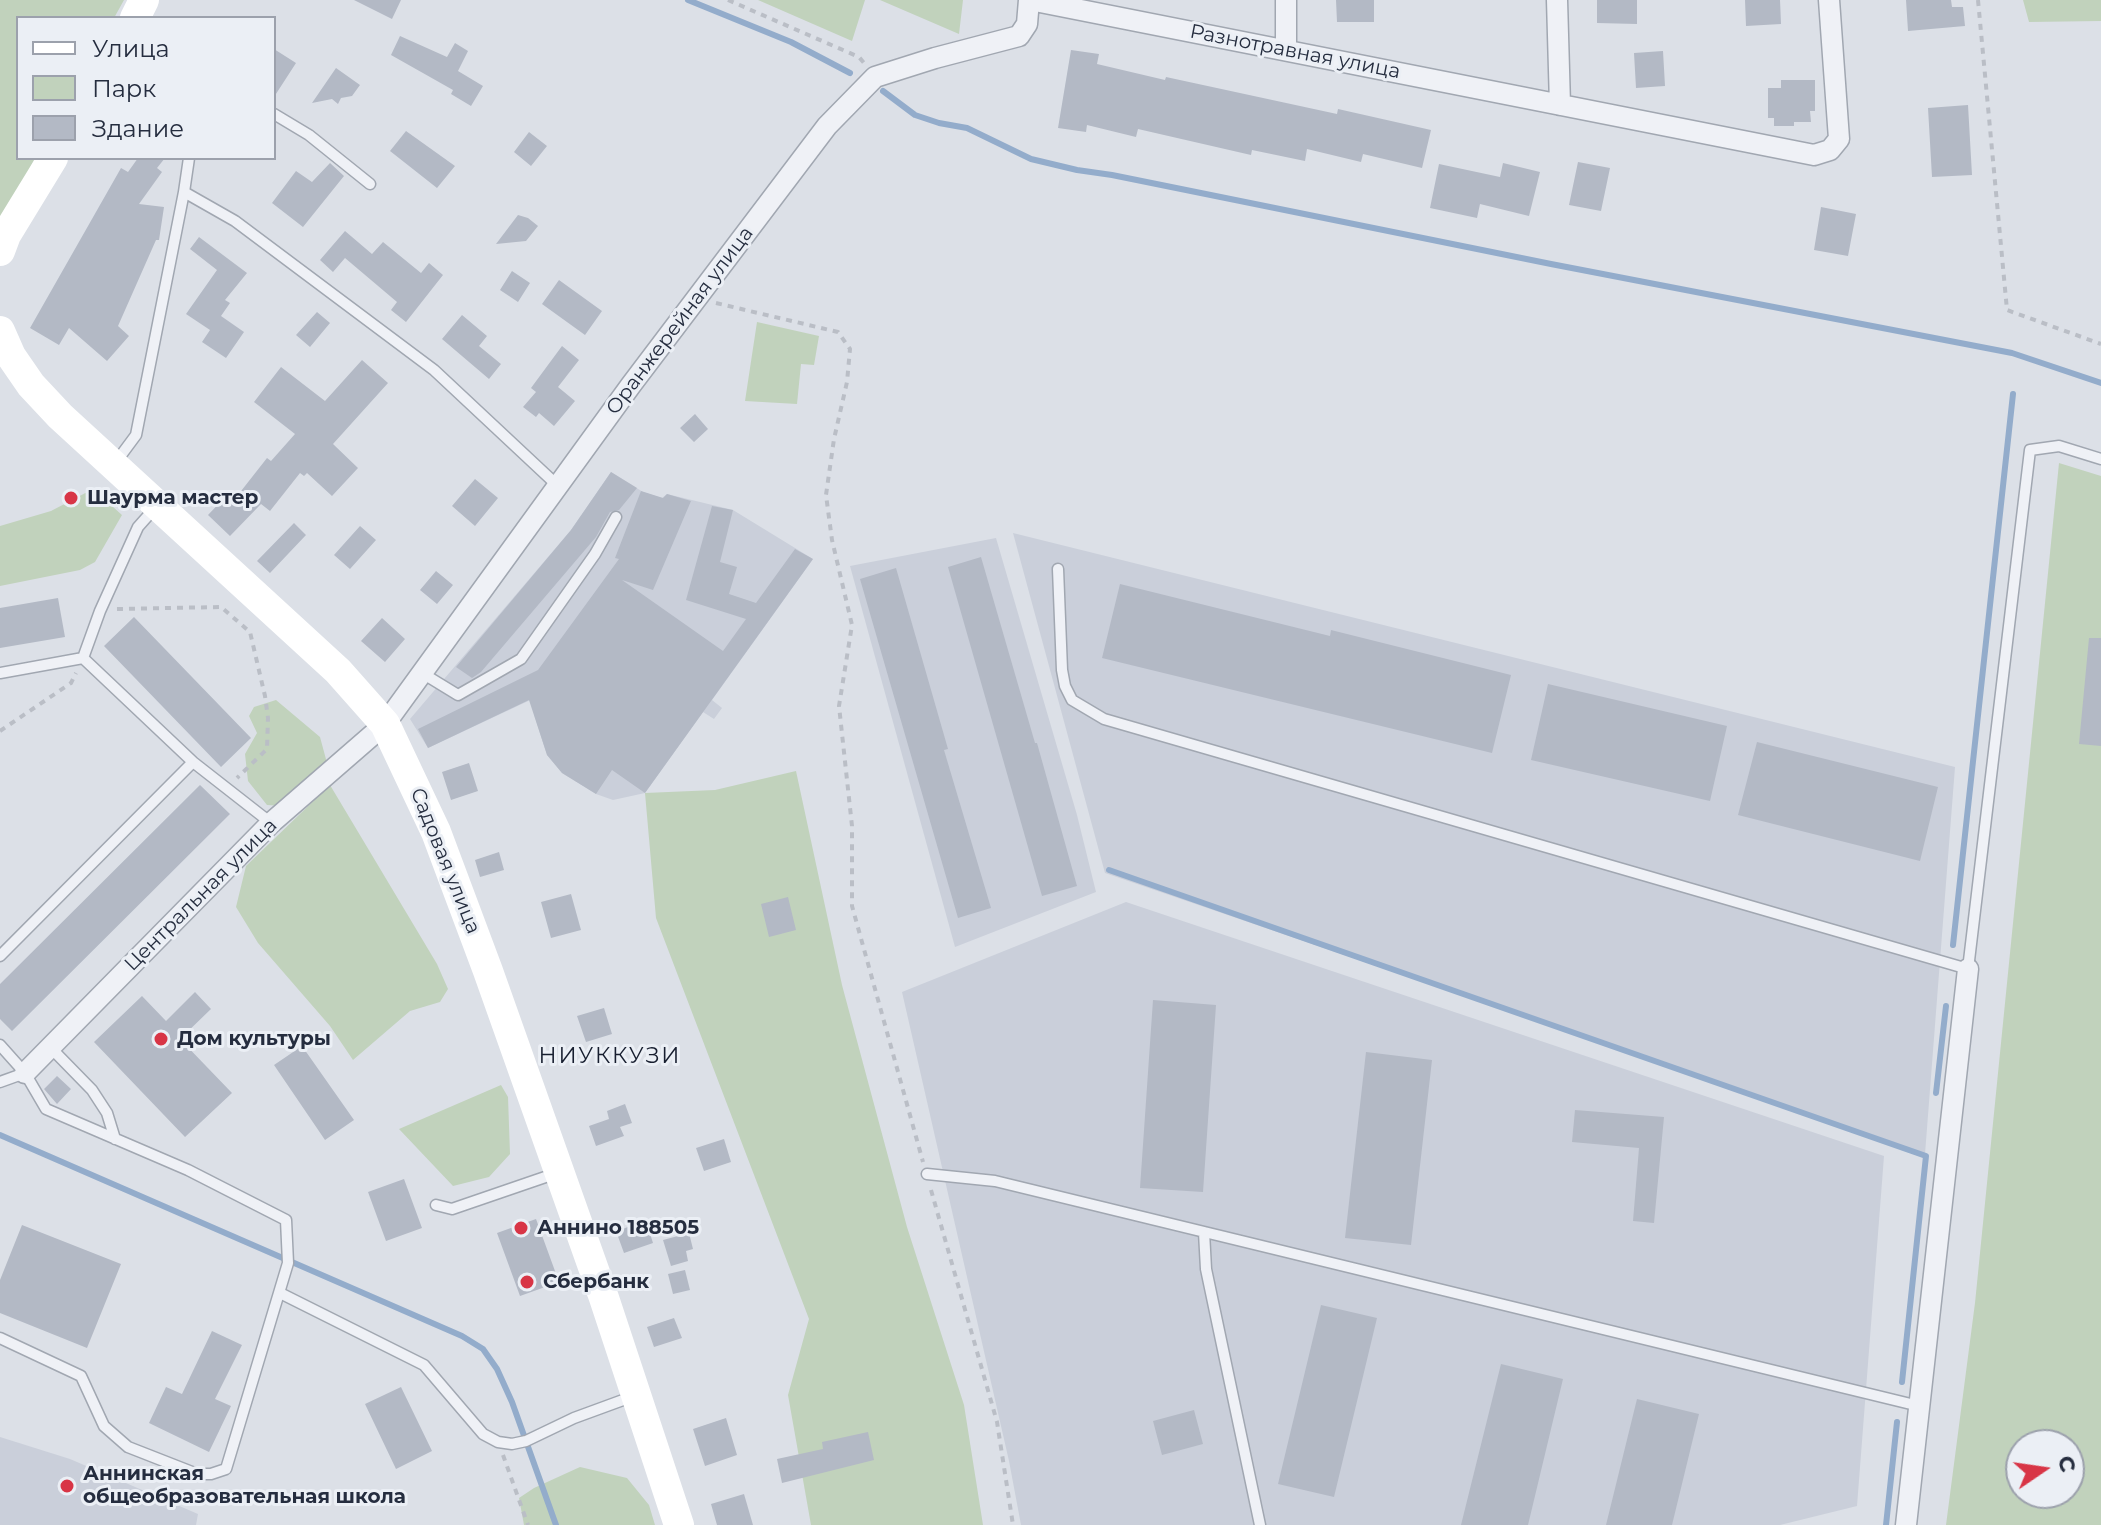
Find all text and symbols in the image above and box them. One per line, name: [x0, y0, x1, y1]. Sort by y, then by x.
legend: [16, 16, 276, 160]
street label: Разнотравная улица: [1188, 20, 1402, 84]
text: Улица: [92, 34, 170, 63]
text: Парк: [92, 74, 156, 103]
text: Здание: [92, 114, 184, 143]
street label: Оранжерейная улица: [601, 222, 759, 420]
place label: Шаурма мастер: [87, 486, 258, 510]
marker: Шаурма мастер: [62, 489, 80, 507]
street label: Садовая улица: [405, 785, 485, 937]
street label: Центральная улица: [120, 814, 282, 976]
place label: Дом культуры: [177, 1027, 331, 1051]
marker: Дом культуры: [152, 1030, 170, 1048]
district label: НИУККУЗИ: [539, 1044, 681, 1070]
place label: Аннино 188505: [537, 1216, 699, 1240]
marker: Аннино 188505: [512, 1219, 530, 1237]
place label: Сбербанк: [543, 1270, 649, 1294]
marker: Сбербанк: [518, 1273, 536, 1291]
north arrow: [2005, 1429, 2085, 1509]
text: С: [2052, 1453, 2082, 1475]
place label: Аннинская общеобразовательная школа: [83, 1462, 406, 1509]
marker: Аннинская общеобразовательная школа: [58, 1477, 76, 1495]

